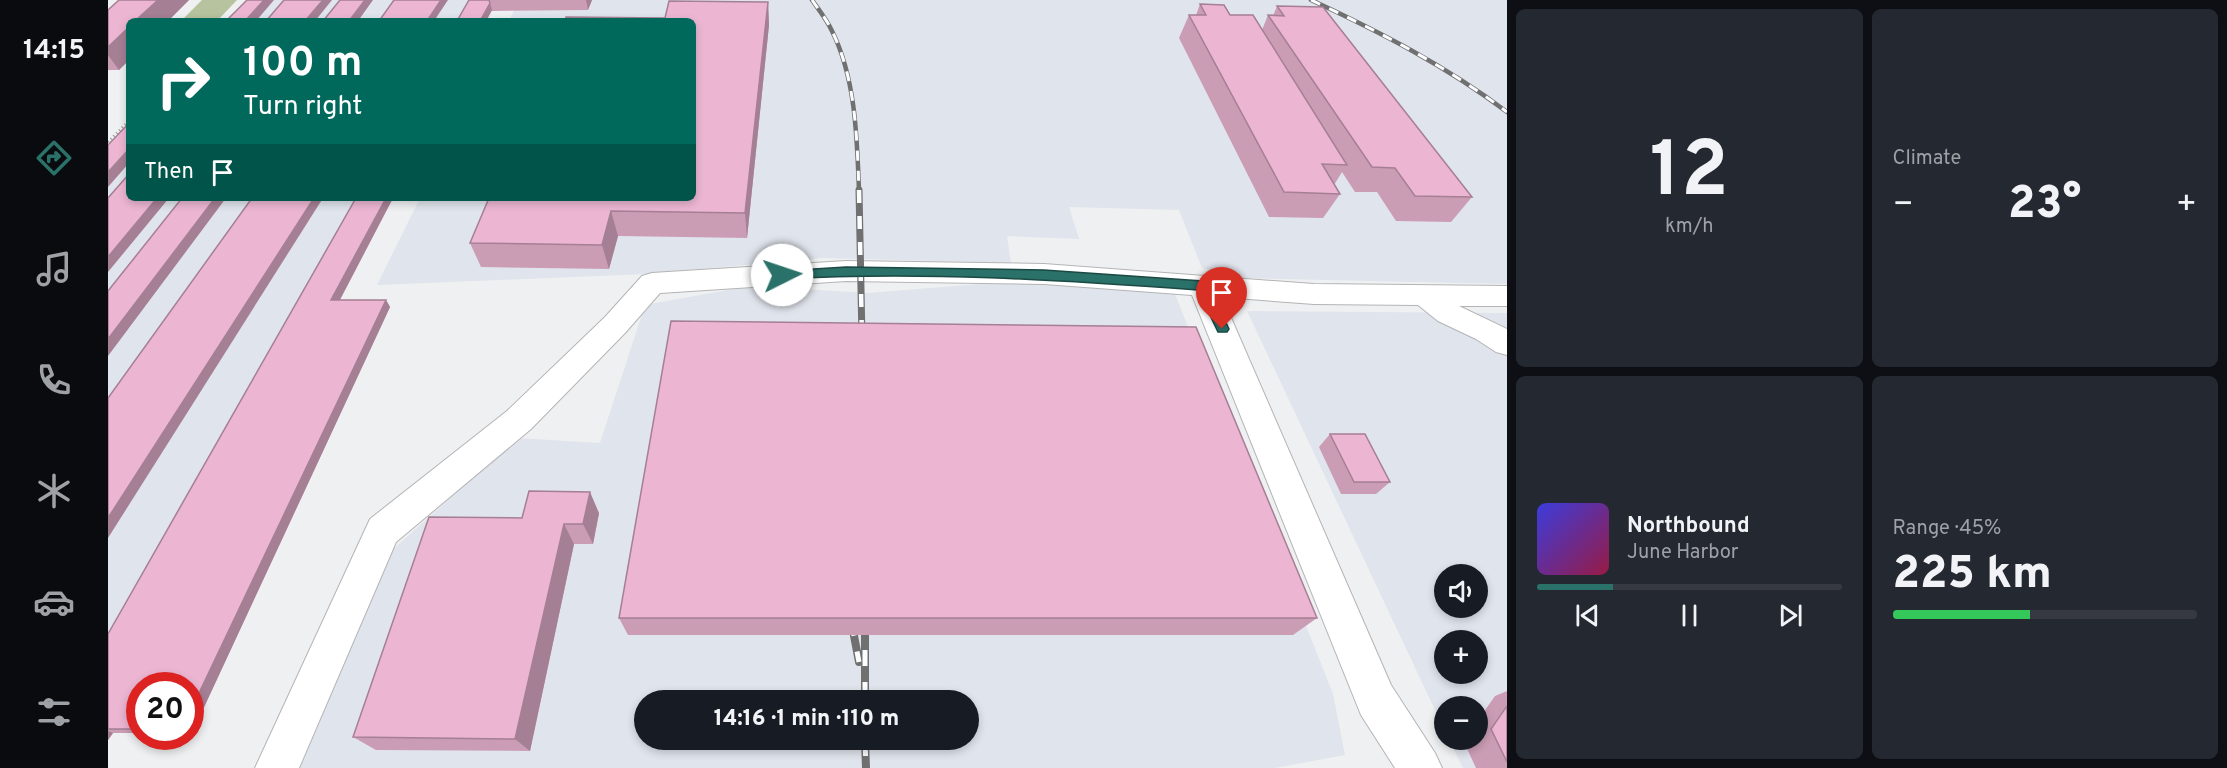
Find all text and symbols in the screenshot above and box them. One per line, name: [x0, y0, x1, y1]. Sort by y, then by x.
text: 14:15: [23, 34, 85, 68]
text: 100 m: [243, 38, 362, 91]
icon: right: [144, 42, 222, 120]
text: Turn right: [243, 90, 362, 124]
text: 12: [1650, 125, 1729, 224]
icon: directions: [33, 137, 75, 179]
text: Climate: [1893, 146, 1961, 172]
icon: arrive: [206, 156, 239, 189]
text: Then: [144, 159, 194, 186]
text: 23°: [2008, 177, 2081, 234]
text: −: [1893, 185, 1914, 227]
text: +: [2176, 185, 2197, 227]
text: km/h: [1665, 214, 1714, 240]
position arrow: [750, 243, 814, 307]
icon: music: [33, 248, 75, 290]
pin: [1196, 267, 1247, 329]
icon: arrive: [1205, 276, 1238, 309]
icon: phone: [33, 359, 75, 401]
icon: climate: [33, 470, 75, 512]
text: Northbound: [1627, 513, 1750, 540]
text: Range · 45%: [1893, 516, 2002, 542]
text: June Harbor: [1627, 540, 1739, 566]
text: 225 km: [1893, 547, 2052, 604]
map controls: [1434, 564, 1488, 750]
button: sound: [1434, 564, 1488, 618]
icon: car: [33, 581, 75, 623]
icon: previous: [1571, 599, 1604, 632]
icon: pause: [1673, 599, 1706, 632]
icon: next: [1774, 599, 1807, 632]
button: +: [1434, 630, 1488, 684]
speed limit sign: 20: [126, 672, 204, 750]
icon: filters: [33, 691, 75, 733]
button: −: [1434, 696, 1488, 750]
text: 14:16 · 1 min · 110 m: [714, 706, 899, 733]

